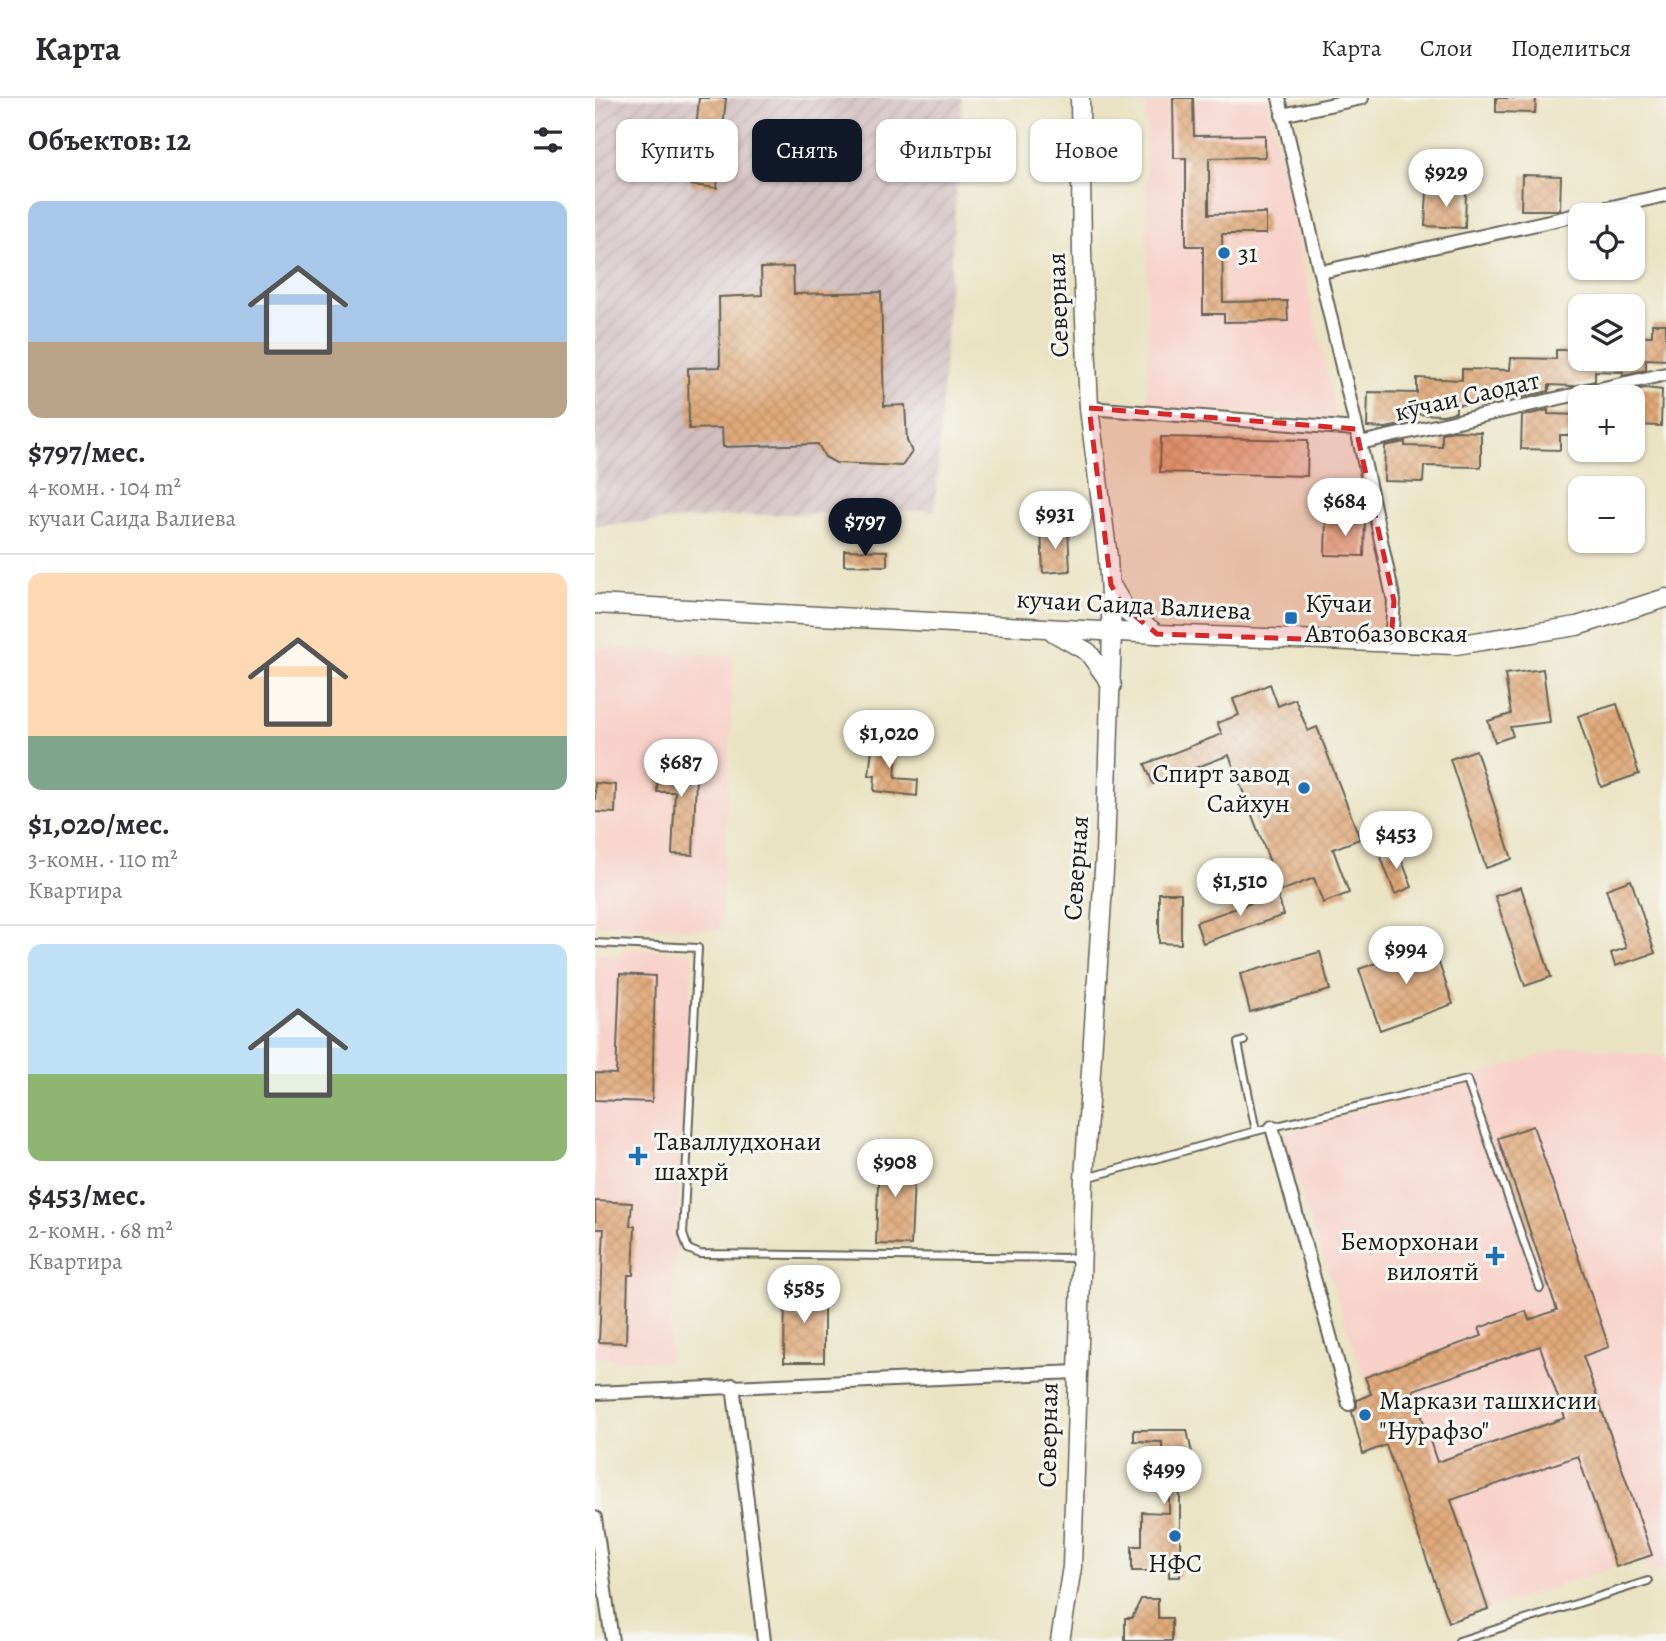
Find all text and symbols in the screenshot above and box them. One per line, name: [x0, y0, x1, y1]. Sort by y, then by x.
text: Карта: [35, 26, 121, 71]
text: Карта: [1321, 32, 1382, 64]
text: Слои: [1420, 32, 1473, 64]
text: Поделиться: [1511, 32, 1631, 64]
chip: Купить: [616, 119, 738, 182]
chip: Снять: [752, 119, 862, 182]
chip: Фильтры: [876, 119, 1016, 182]
chip: Новое: [1030, 119, 1142, 182]
text: Объектов: 12: [28, 120, 191, 160]
icon: filters: [529, 121, 567, 159]
pin: $929: [1405, 150, 1487, 209]
text: $929: [1424, 156, 1468, 187]
map controls: [1568, 203, 1645, 553]
button: locate: [1568, 203, 1645, 280]
place label: 31: [1238, 236, 1258, 271]
marker: 31: [1216, 245, 1232, 261]
icon: home: [235, 247, 361, 373]
street label: Северная: [1039, 252, 1077, 358]
button: layers: [1568, 294, 1645, 371]
street label: кӯчаи Саодат: [1391, 362, 1543, 430]
button: +: [1568, 385, 1645, 462]
text: $797/мес.: [28, 432, 146, 472]
text: 4-комн. · 104 m²: [28, 472, 181, 503]
button: −: [1568, 476, 1645, 553]
pin: $684: [1304, 478, 1386, 538]
text: $684: [1323, 485, 1367, 516]
pin: $931: [1014, 491, 1096, 551]
pin: $797: [824, 498, 906, 558]
text: $931: [1035, 498, 1075, 529]
text: кучаи Саида Валиева: [28, 503, 236, 534]
text: $797: [844, 505, 886, 536]
street label: кучаи Саида Валиева: [1016, 581, 1252, 629]
place label: Кӯчаи Автобазовская: [1304, 586, 1468, 651]
marker: Кӯчаи Автобазовская: [1283, 610, 1299, 626]
icon: home: [235, 619, 361, 745]
pin: $1,020: [832, 710, 946, 770]
text: $1,020: [859, 717, 919, 748]
pin: $687: [640, 740, 722, 799]
text: $687: [660, 746, 702, 777]
place label: Спирт завод Сайхун: [1152, 756, 1290, 821]
marker: Спирт завод Сайхун: [1296, 780, 1312, 796]
text: $1,020/мес.: [28, 804, 170, 844]
pin: $453: [1355, 812, 1437, 871]
street label: Северная: [1055, 814, 1097, 922]
text: $453: [1375, 818, 1417, 849]
text: 3-комн. · 110 m²: [28, 844, 178, 875]
pin: $1,510: [1183, 858, 1297, 918]
text: $1,510: [1213, 865, 1267, 896]
text: Квартира: [28, 875, 123, 906]
pin: $994: [1365, 926, 1447, 986]
text: $994: [1385, 933, 1427, 964]
icon: home: [235, 990, 361, 1116]
place label: Таваллудхонаи шахрй: [654, 1124, 821, 1189]
pin: $908: [854, 1140, 936, 1199]
marker: Таваллудхонаи шахрй: [628, 1146, 648, 1166]
text: $908: [873, 1146, 917, 1177]
text: $453/мес.: [28, 1175, 146, 1215]
text: 2-комн. · 68 m²: [28, 1215, 173, 1246]
place label: Беморхонаи вилоятй: [1340, 1224, 1479, 1289]
text: Квартира: [28, 1246, 123, 1277]
marker: Беморхонаи вилоятй: [1485, 1246, 1505, 1266]
pin: $585: [763, 1266, 845, 1325]
text: $585: [783, 1272, 825, 1303]
street label: Северная: [1030, 1382, 1066, 1488]
place label: Маркази ташхисии "Нурафзо": [1379, 1383, 1597, 1448]
marker: Маркази ташхисии "Нурафзо": [1357, 1407, 1373, 1423]
pin: $499: [1123, 1446, 1205, 1506]
text: $499: [1143, 1453, 1185, 1484]
marker: НФС: [1167, 1528, 1183, 1544]
place label: НФС: [1148, 1546, 1202, 1581]

